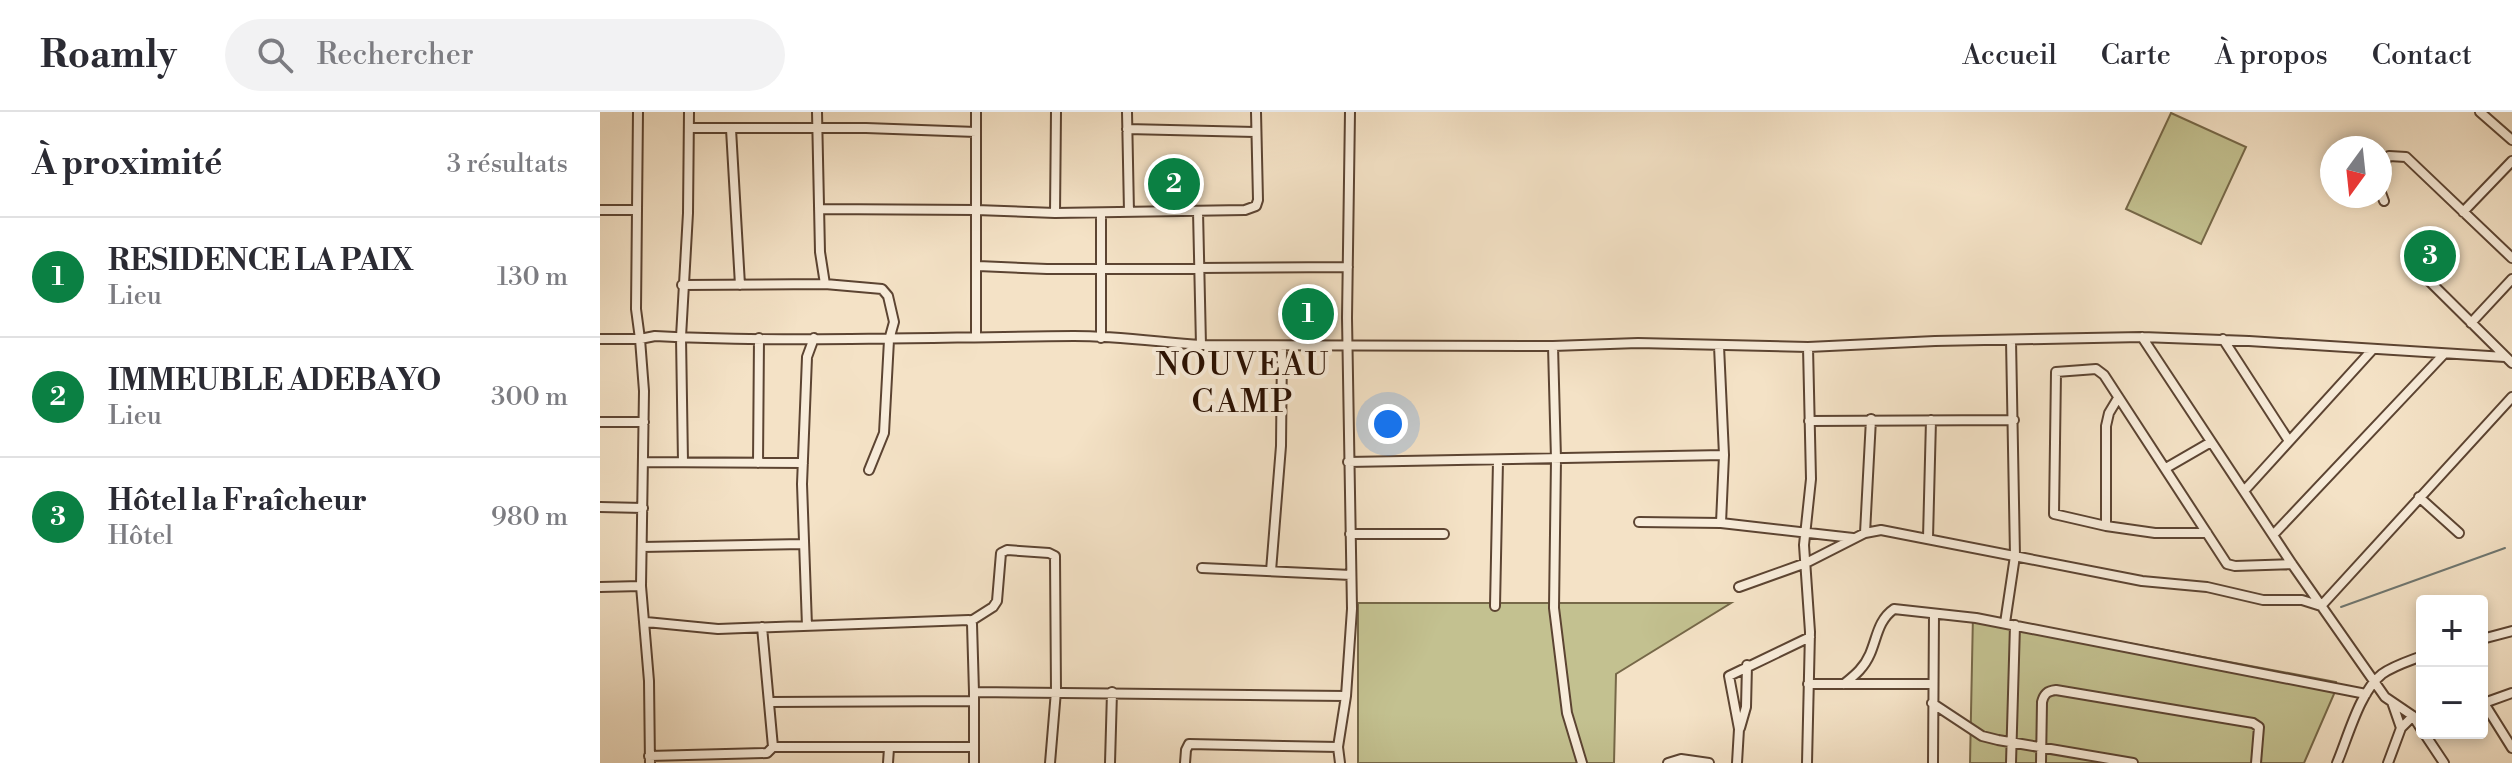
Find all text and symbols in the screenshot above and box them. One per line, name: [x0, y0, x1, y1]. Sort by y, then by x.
search box: [225, 19, 785, 91]
text: Roamly: [40, 32, 177, 79]
icon: search: [253, 33, 297, 77]
text: Rechercher: [317, 36, 474, 74]
text: Accueil: [1962, 38, 2057, 73]
text: Carte: [2101, 38, 2171, 73]
text: À propos: [2215, 38, 2328, 73]
text: Contact: [2372, 38, 2472, 73]
north arrow: [2320, 136, 2392, 208]
text: À proximité: [32, 143, 222, 185]
text: 3 résultats: [447, 148, 568, 180]
pin: 2: [1148, 154, 1200, 214]
pin: 3: [2404, 226, 2456, 286]
text: RESIDENCE LA PAIX: [108, 242, 413, 280]
text: 1: [52, 261, 64, 293]
text: 130 m: [497, 261, 568, 293]
text: Lieu: [108, 280, 162, 312]
pin: 1: [1282, 284, 1334, 344]
district label: NOUVEAU CAMP: [1156, 345, 1330, 422]
text: IMMEUBLE ADEBAYO: [108, 362, 441, 400]
text: 2: [50, 381, 66, 413]
text: 300 m: [491, 381, 568, 413]
text: Lieu: [108, 400, 162, 432]
your location: [1368, 404, 1408, 444]
text: Hôtel la Fraîcheur: [108, 482, 367, 520]
text: 3: [50, 501, 66, 533]
text: 980 m: [491, 501, 568, 533]
text: Hôtel: [108, 520, 173, 552]
map controls: [2416, 595, 2488, 739]
button: +: [2416, 595, 2488, 667]
button: −: [2416, 667, 2488, 739]

